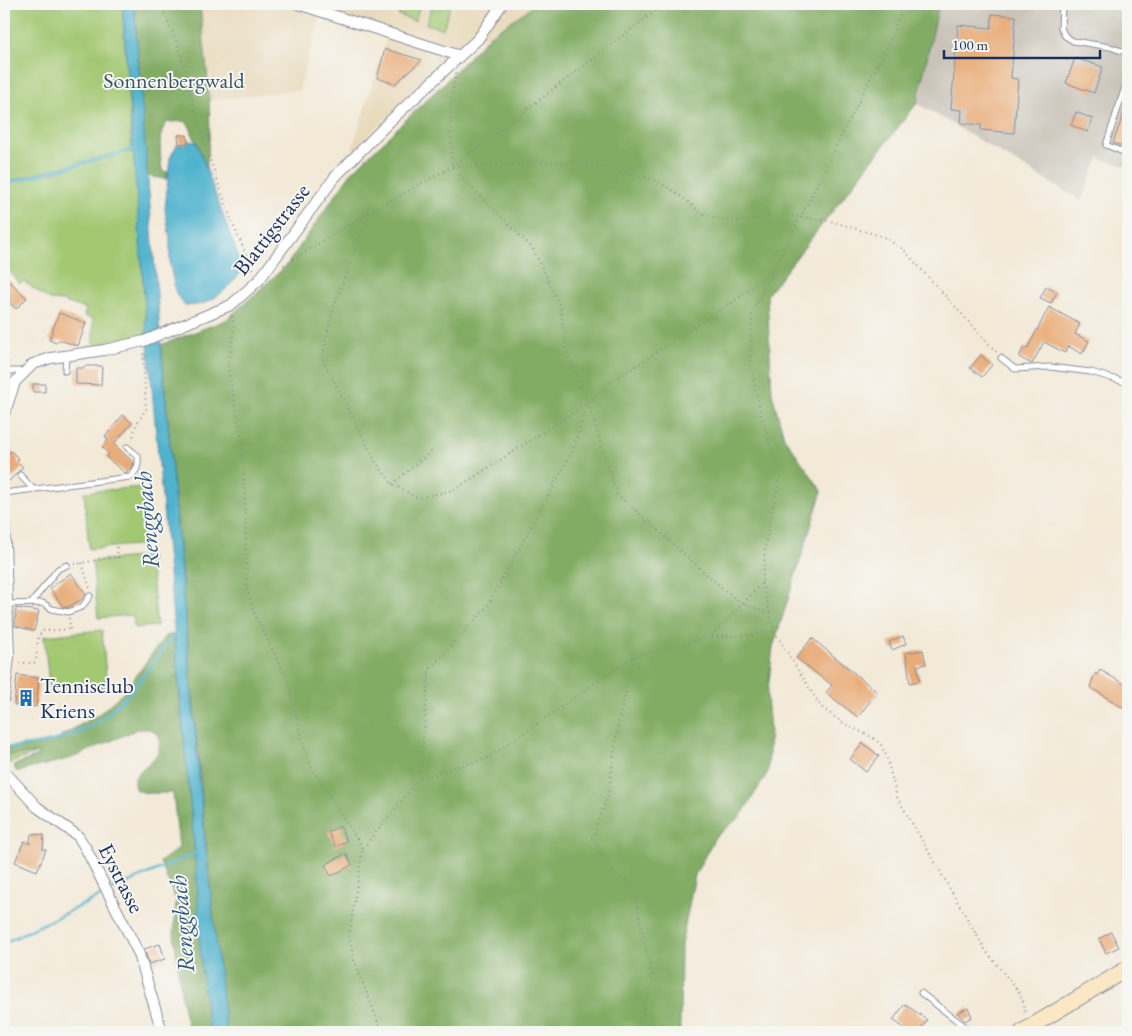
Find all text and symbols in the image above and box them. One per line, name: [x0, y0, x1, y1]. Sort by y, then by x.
scale bar: [944, 28, 1101, 60]
text: 100 m: [952, 35, 989, 54]
park label: Sonnenbergwald: [103, 66, 246, 95]
street label: Blattigstrasse: [227, 177, 317, 281]
water label: Renggbach: [127, 470, 166, 570]
place label: Tennisclub Kriens: [40, 671, 134, 725]
building icon: Tennisclub Kriens: [16, 688, 36, 708]
street label: Eystrasse: [92, 839, 152, 918]
water label: Renggbach: [162, 874, 201, 974]

